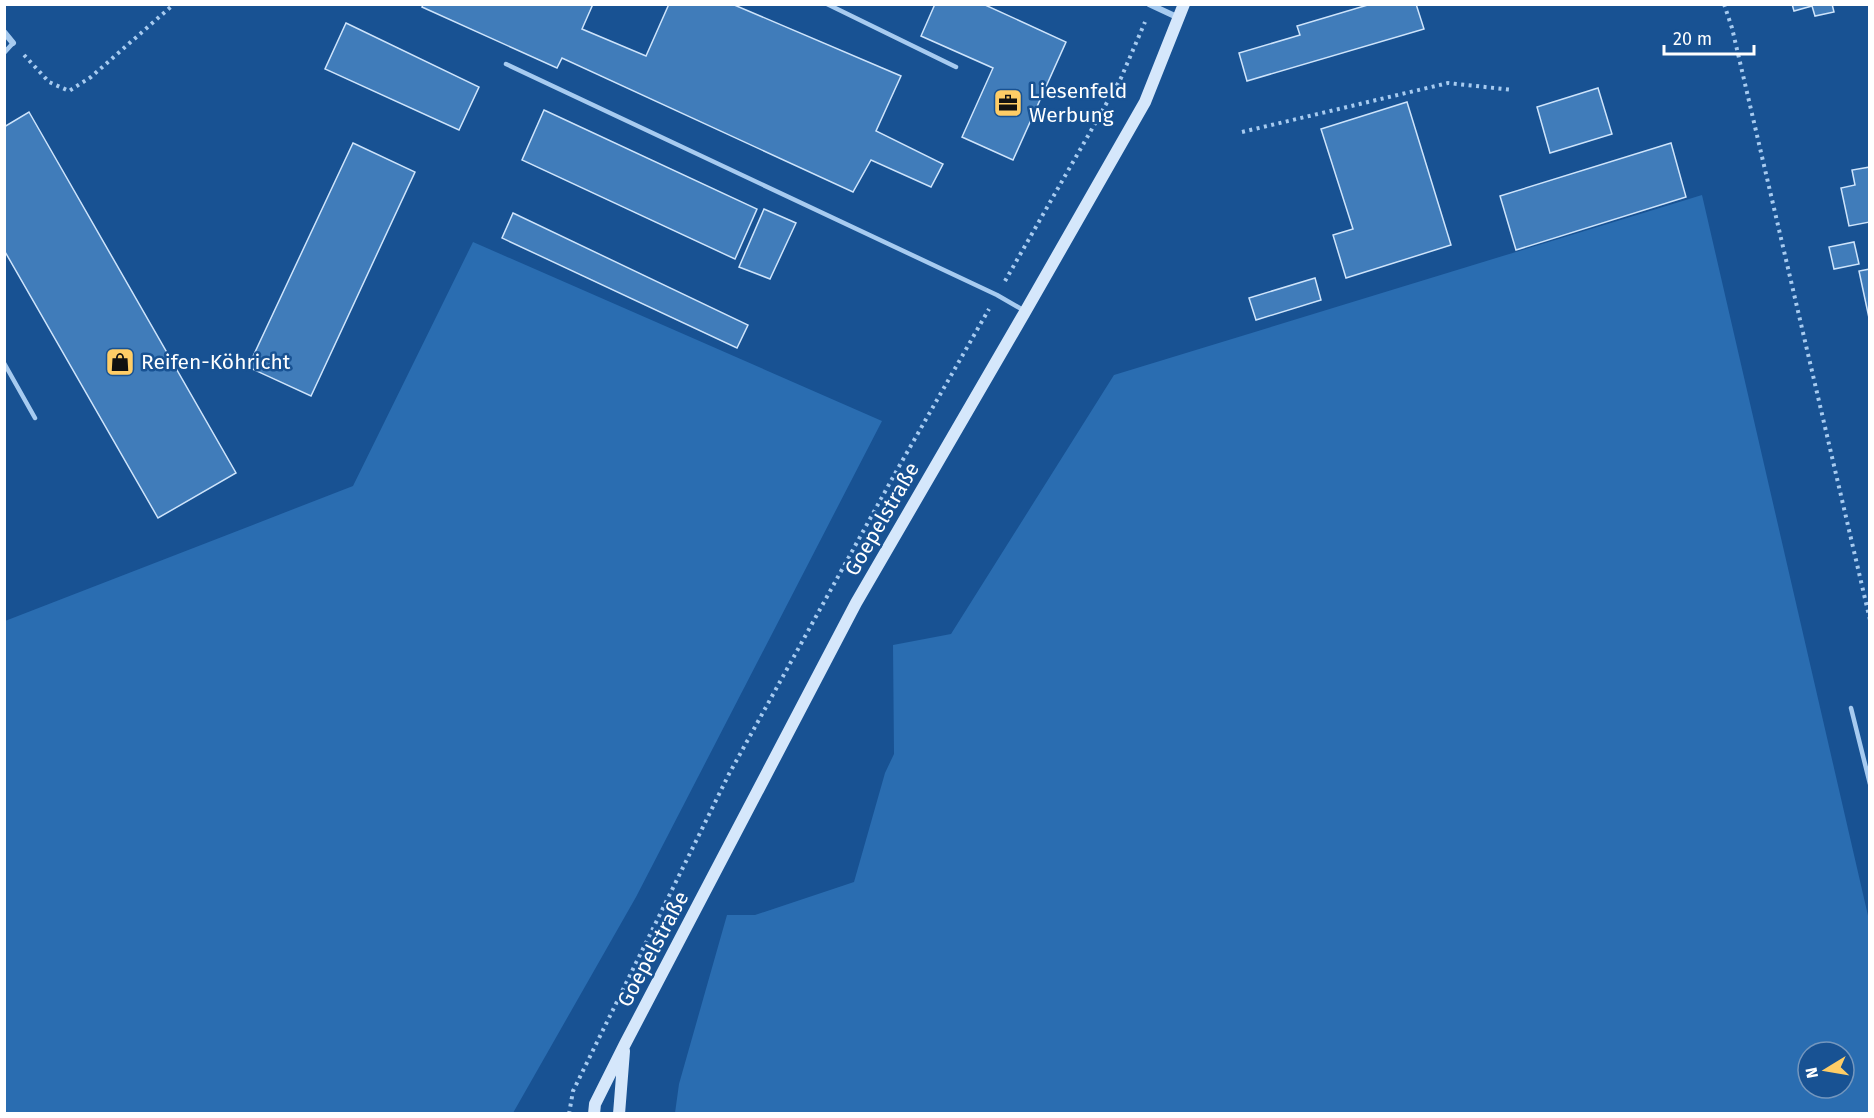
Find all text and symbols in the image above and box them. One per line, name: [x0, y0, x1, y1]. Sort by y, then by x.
scale bar: [1664, 18, 1754, 56]
text: 20 m: [1673, 28, 1712, 50]
place label: Liesenfeld Werbung: [1029, 78, 1127, 128]
office icon: Liesenfeld Werbung: [992, 87, 1024, 119]
shop icon: Reifen-Köhricht: [104, 346, 136, 378]
place label: Reifen-Köhricht: [141, 349, 291, 375]
street label: Goepelstraße: [839, 457, 925, 581]
street label: Goepelstraße: [612, 887, 694, 1011]
north arrow: [1796, 1040, 1856, 1100]
text: N: [1801, 1066, 1822, 1080]

